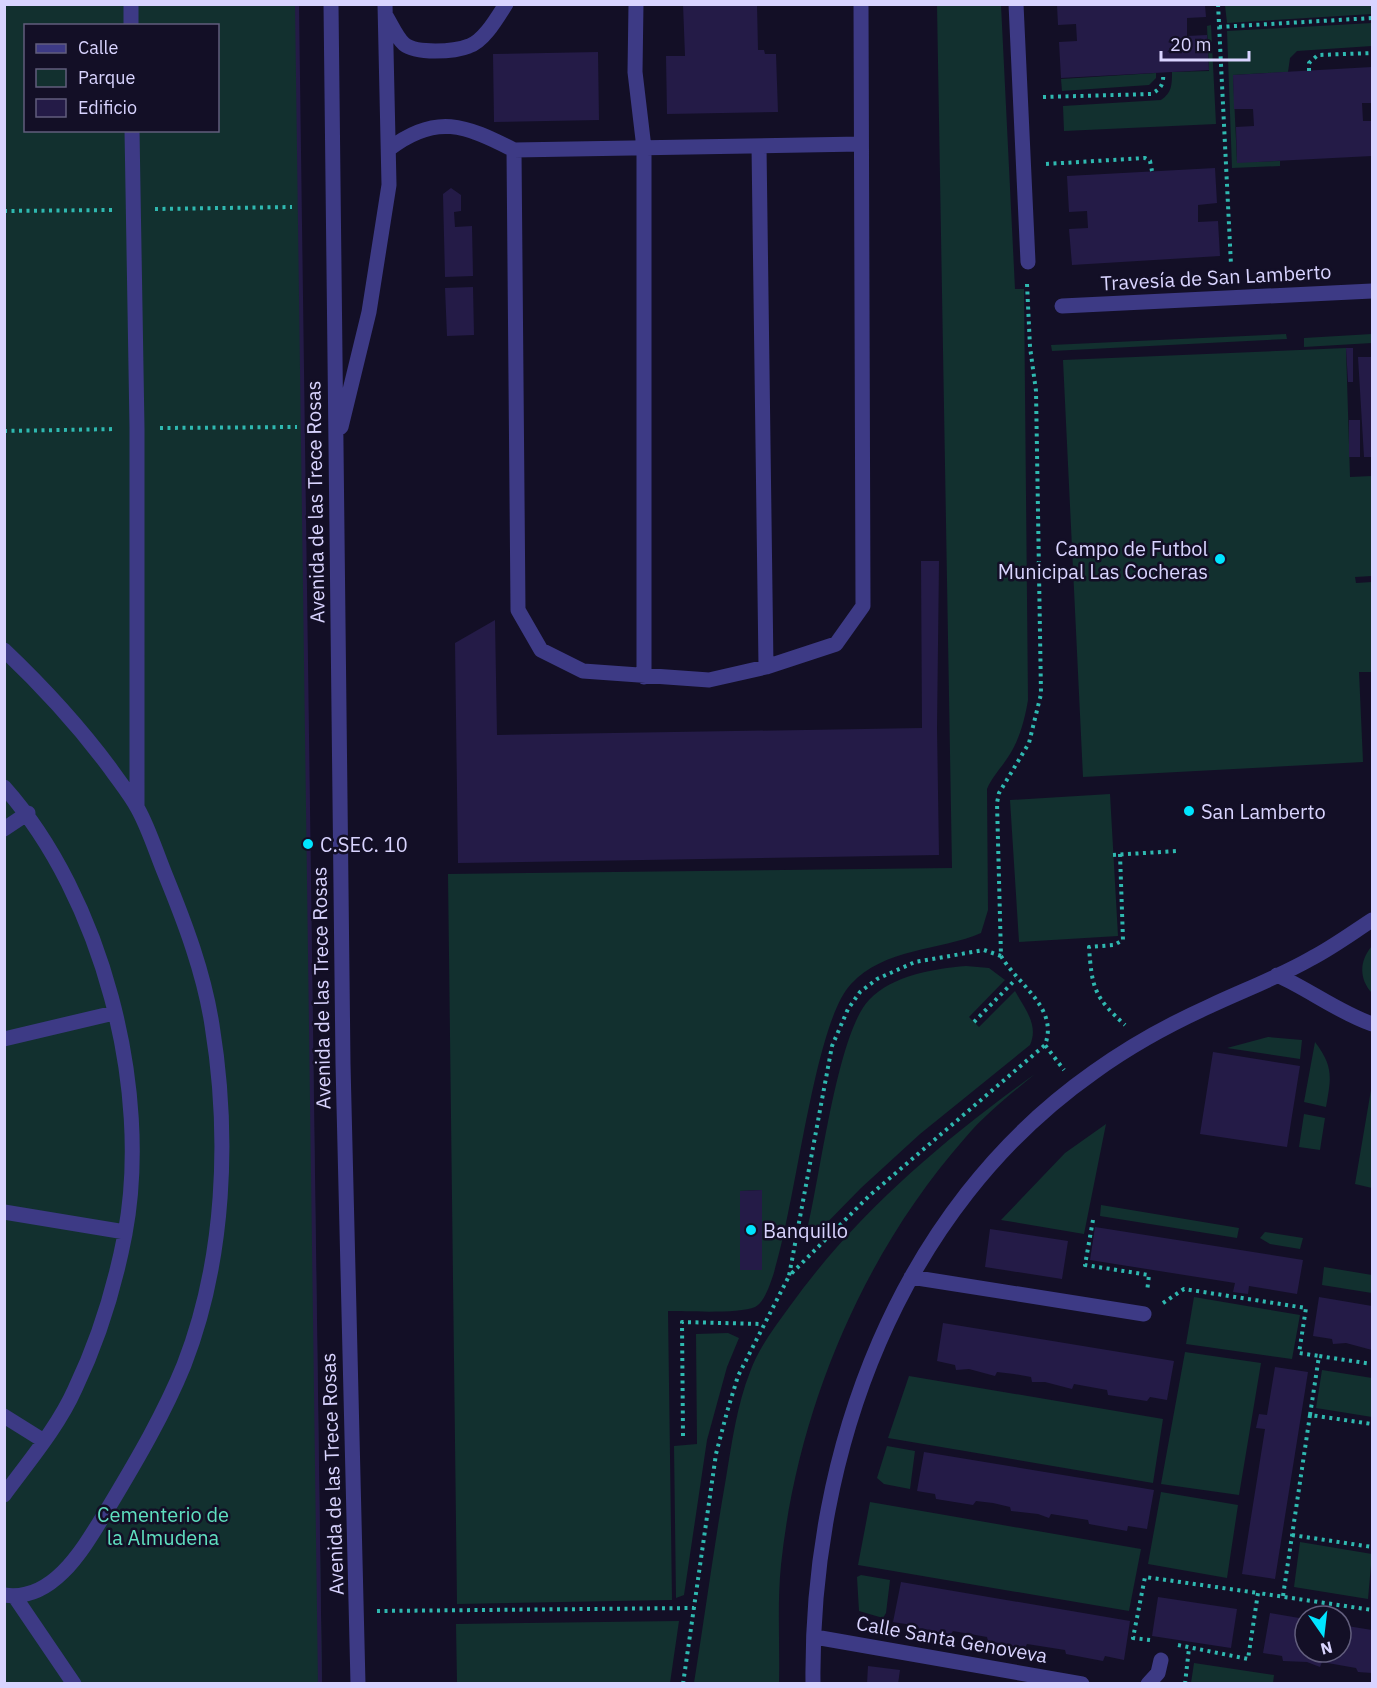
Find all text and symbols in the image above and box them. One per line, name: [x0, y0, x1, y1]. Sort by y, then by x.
legend: [24, 24, 219, 132]
scale bar: [1161, 24, 1250, 62]
text: 20 m: [1170, 33, 1212, 56]
text: Calle: [78, 36, 118, 59]
text: Parque: [78, 66, 136, 89]
text: Edificio: [78, 96, 137, 119]
street label: Travesía de San Lamberto: [1100, 257, 1332, 297]
street label: Avenida de las Trece Rosas: [299, 380, 331, 624]
place label: Campo de Futbol Municipal Las Cocheras: [998, 535, 1208, 585]
marker: Campo de Futbol Municipal Las Cocheras: [1213, 552, 1227, 566]
place label: San Lamberto: [1201, 798, 1326, 825]
marker: San Lamberto: [1182, 804, 1196, 818]
place label: C.SEC. 10: [320, 831, 408, 858]
marker: C.SEC. 10: [301, 837, 315, 851]
street label: Avenida de las Trece Rosas: [305, 866, 337, 1110]
place label: Banquillo: [763, 1217, 848, 1244]
marker: Banquillo: [744, 1223, 758, 1237]
street label: Avenida de las Trece Rosas: [314, 1352, 350, 1596]
park label: Cementerio de la Almudena: [97, 1501, 229, 1551]
north arrow: [1293, 1604, 1353, 1664]
street label: Calle Santa Genoveva: [854, 1609, 1050, 1669]
text: N: [1319, 1637, 1335, 1660]

